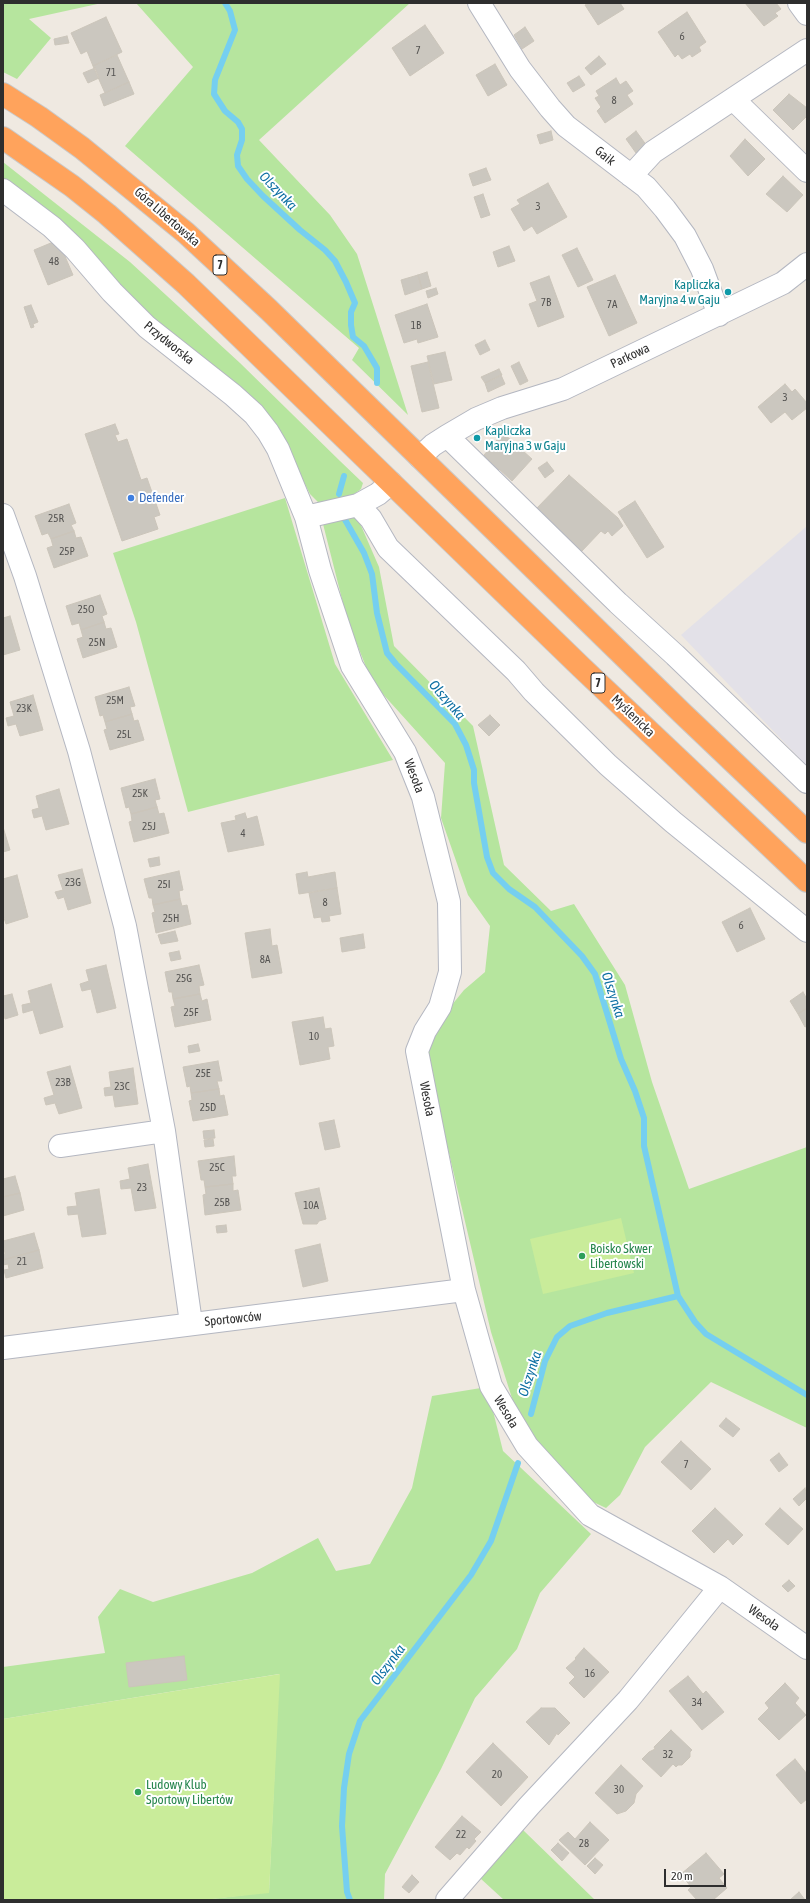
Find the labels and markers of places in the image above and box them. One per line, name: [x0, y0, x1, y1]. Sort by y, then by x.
place label: Kapliczka Maryjna 4 w Gaju: [639, 277, 720, 308]
marker: Kapliczka Maryjna 4 w Gaju: [723, 287, 733, 297]
place label: Kapliczka Maryjna 3 w Gaju: [485, 423, 566, 454]
marker: Kapliczka Maryjna 3 w Gaju: [472, 433, 482, 443]
place label: Defender: [139, 490, 184, 506]
marker: Defender: [126, 493, 136, 503]
place label: Boisko Skwer Libertowski: [590, 1241, 652, 1272]
marker: Boisko Skwer Libertowski: [577, 1251, 587, 1261]
place label: Ludowy Klub Sportowy Libertów: [146, 1777, 233, 1808]
marker: Ludowy Klub Sportowy Libertów: [133, 1787, 143, 1797]

